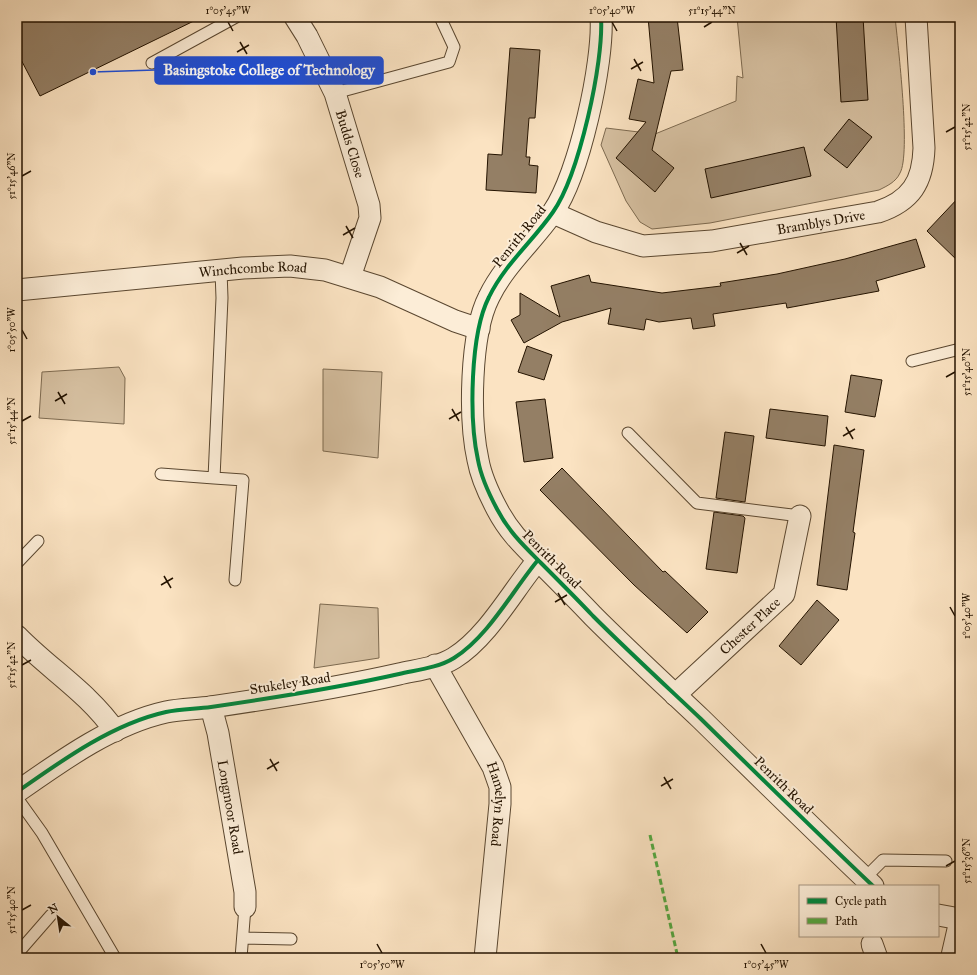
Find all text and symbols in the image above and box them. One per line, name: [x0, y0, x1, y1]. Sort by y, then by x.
text: 1°05'45"W: [206, 5, 251, 17]
text: 1°05'40"W: [589, 5, 636, 17]
text: 51°15'44"N: [688, 5, 736, 17]
callout: Basingstoke College of Technology: [155, 57, 383, 84]
text: Basingstoke College of Technology: [163, 61, 376, 80]
text: 51°15'42"N: [961, 103, 973, 150]
street label: Budds Close: [332, 108, 368, 180]
text: 51°15'46"N: [6, 152, 18, 200]
street label: Penrith Road: [489, 202, 550, 271]
street label: Bramblys Drive: [775, 206, 867, 239]
street label: Winchcombe Road: [198, 258, 308, 281]
text: 1°05'50"W: [6, 307, 18, 353]
text: 51°15'40"N: [961, 348, 973, 396]
text: 51°15'44"N: [6, 397, 18, 445]
street label: Penrith Road: [519, 527, 584, 592]
text: 1°05'40"W: [961, 592, 973, 639]
street label: Chester Place: [716, 594, 784, 658]
text: 51°15'42"N: [6, 641, 18, 688]
street label: Stukeley Road: [248, 669, 332, 698]
street label: Penrith Road: [751, 753, 817, 818]
street label: Longmoor Road: [214, 758, 246, 856]
street label: Hamelyn Road: [483, 759, 509, 847]
text: 51°15'36"N: [961, 838, 973, 884]
legend: [799, 885, 939, 937]
text: 51°15'40"N: [6, 886, 18, 934]
text: Cycle path: [835, 894, 887, 908]
north arrow: [38, 897, 78, 937]
text: N: [46, 900, 61, 917]
text: Path: [835, 914, 858, 928]
text: 1°05'50"W: [359, 959, 405, 971]
text: 1°05'45"W: [744, 959, 789, 971]

